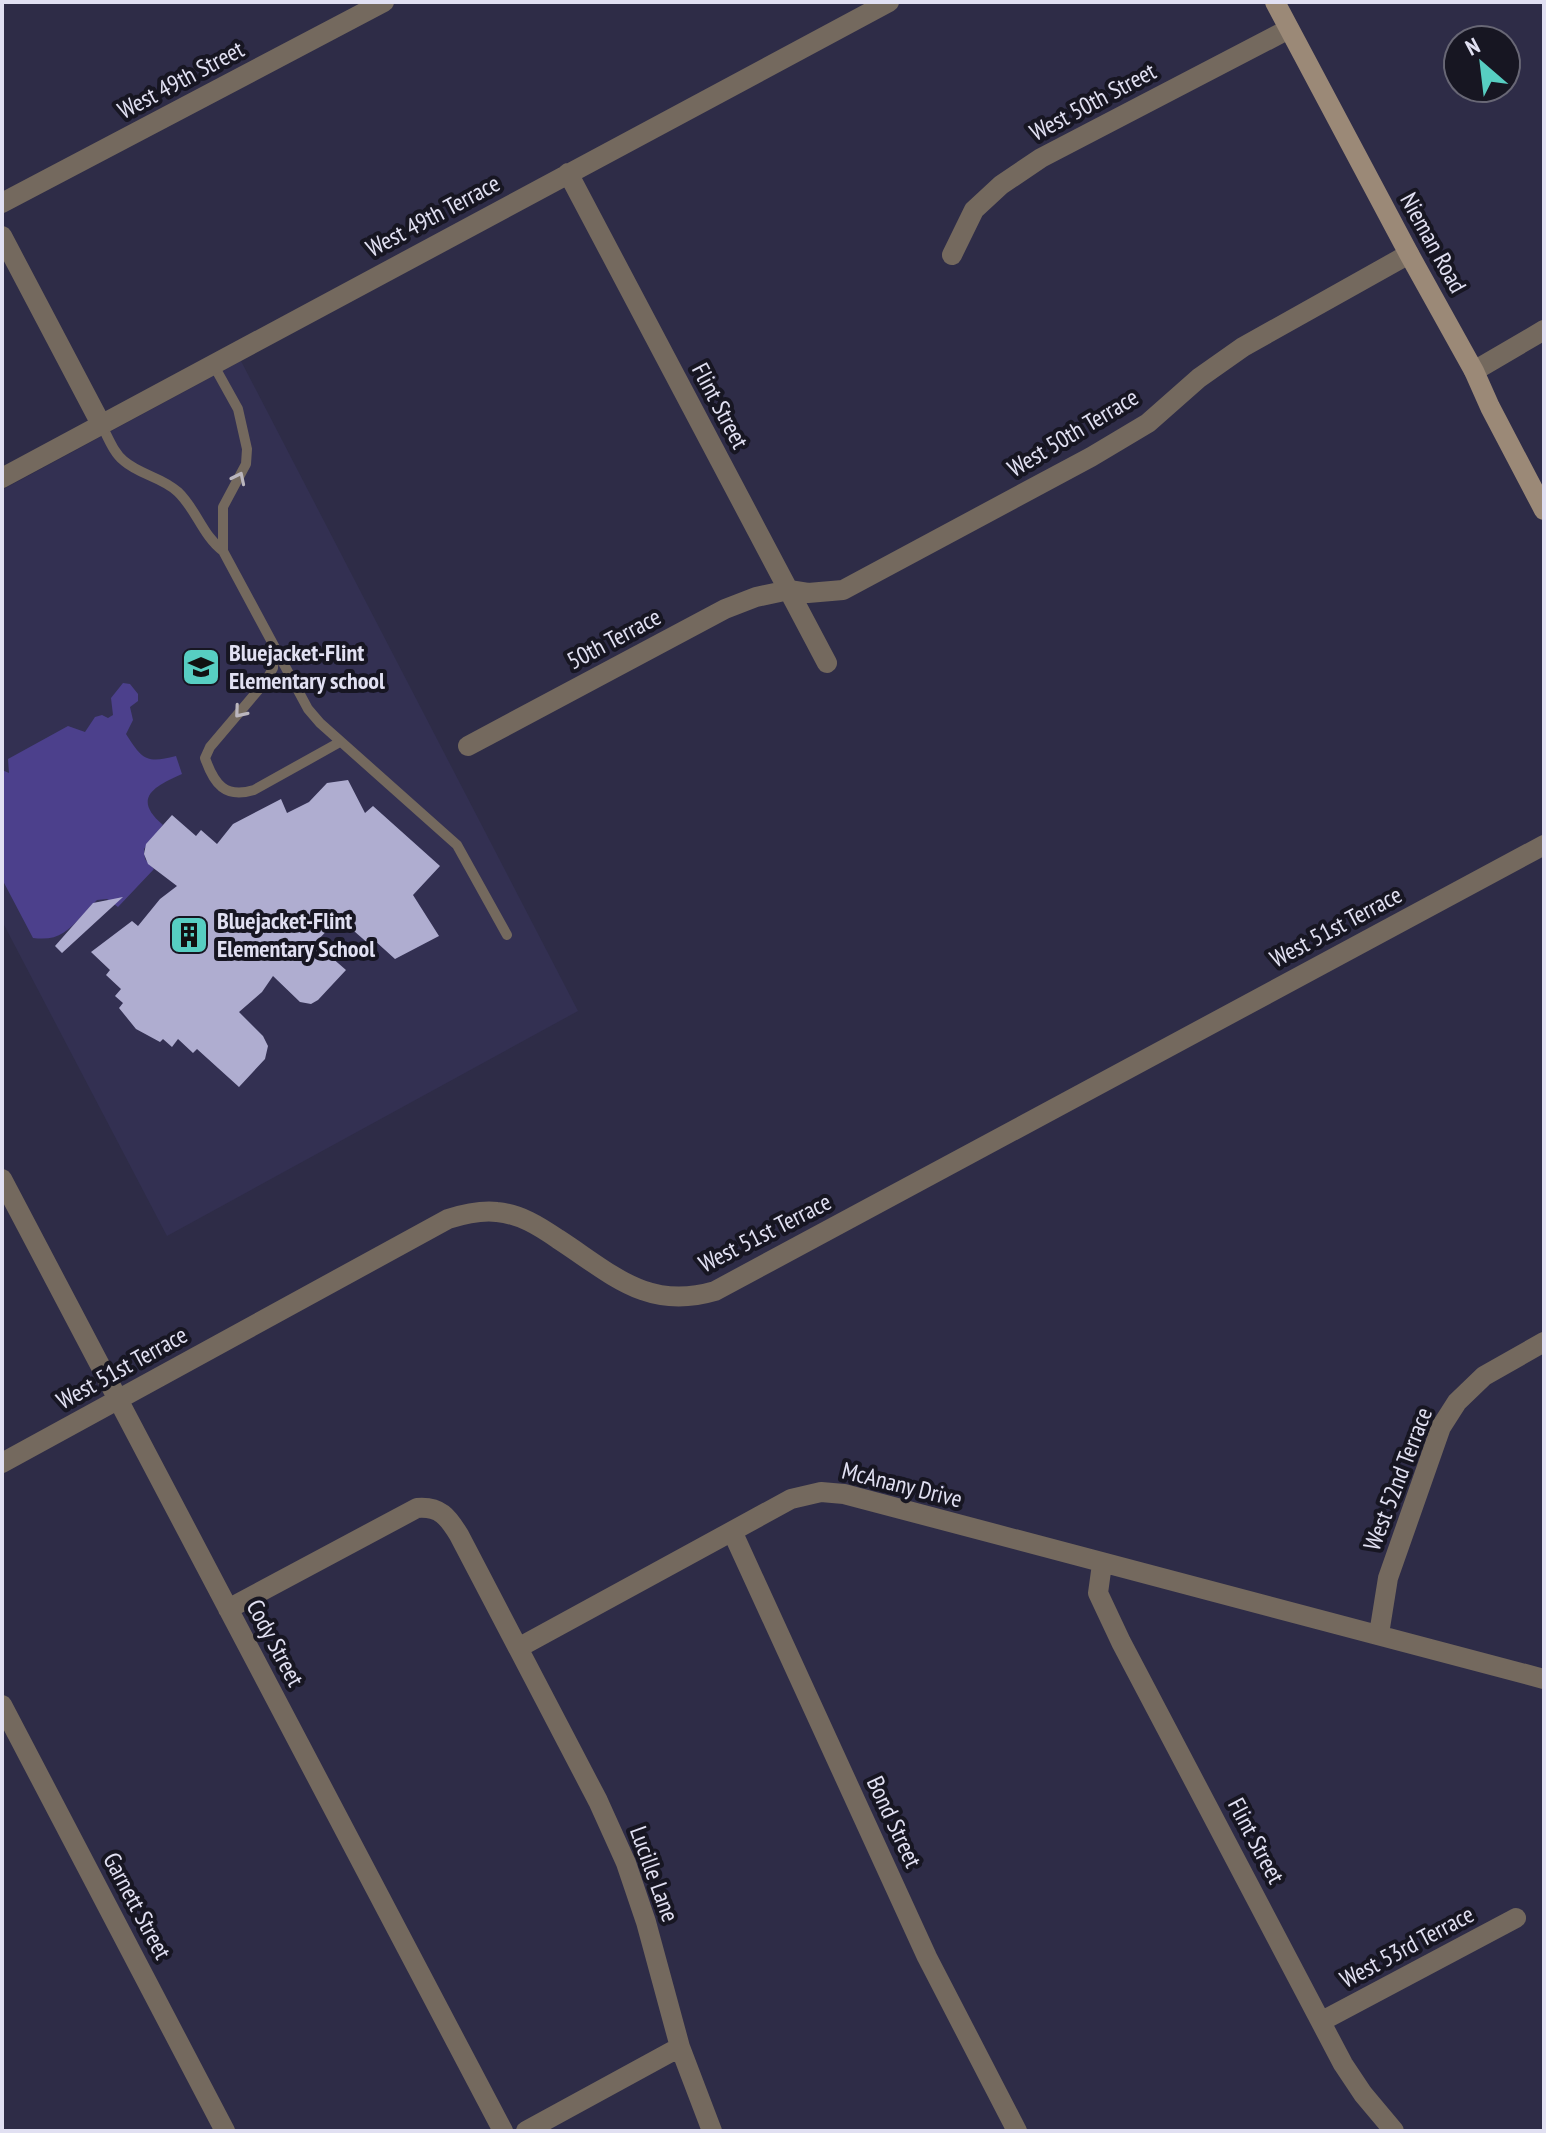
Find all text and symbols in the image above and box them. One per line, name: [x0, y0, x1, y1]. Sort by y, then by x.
north arrow: [1442, 24, 1522, 104]
text: N: [1461, 31, 1484, 61]
street label: West 49th Street: [112, 33, 250, 126]
street label: West 50th Street: [1024, 55, 1162, 148]
street label: West 49th Terrace: [361, 167, 505, 264]
street label: Nieman Road: [1393, 187, 1474, 298]
street label: Flint Street: [685, 358, 756, 454]
street label: West 50th Terrace: [1002, 381, 1144, 484]
one-way arrow: [229, 471, 245, 486]
street label: 50th Terrace: [561, 601, 666, 676]
place label: Bluejacket-Flint Elementary school: [229, 637, 385, 696]
school or university icon: Bluejacket-Flint Elementary school: [180, 646, 222, 688]
one-way arrow: [235, 702, 250, 717]
street label: West 51st Terrace: [1265, 879, 1407, 974]
place label: Bluejacket-Flint Elementary School: [217, 905, 375, 964]
building icon: Bluejacket-Flint Elementary School: [168, 914, 210, 956]
street label: West 51st Terrace: [693, 1186, 836, 1279]
street label: West 51st Terrace: [51, 1319, 193, 1416]
street label: West 52nd Terrace: [1356, 1403, 1439, 1555]
street label: McAnany Drive: [839, 1455, 965, 1514]
street label: Cody Street: [240, 1594, 311, 1692]
street label: Bond Street: [860, 1771, 929, 1873]
street label: Flint Street: [1221, 1793, 1292, 1889]
street label: Lucille Lane: [623, 1822, 686, 1926]
street label: Garnett Street: [96, 1847, 179, 1965]
street label: West 53rd Terrace: [1335, 1898, 1479, 1995]

